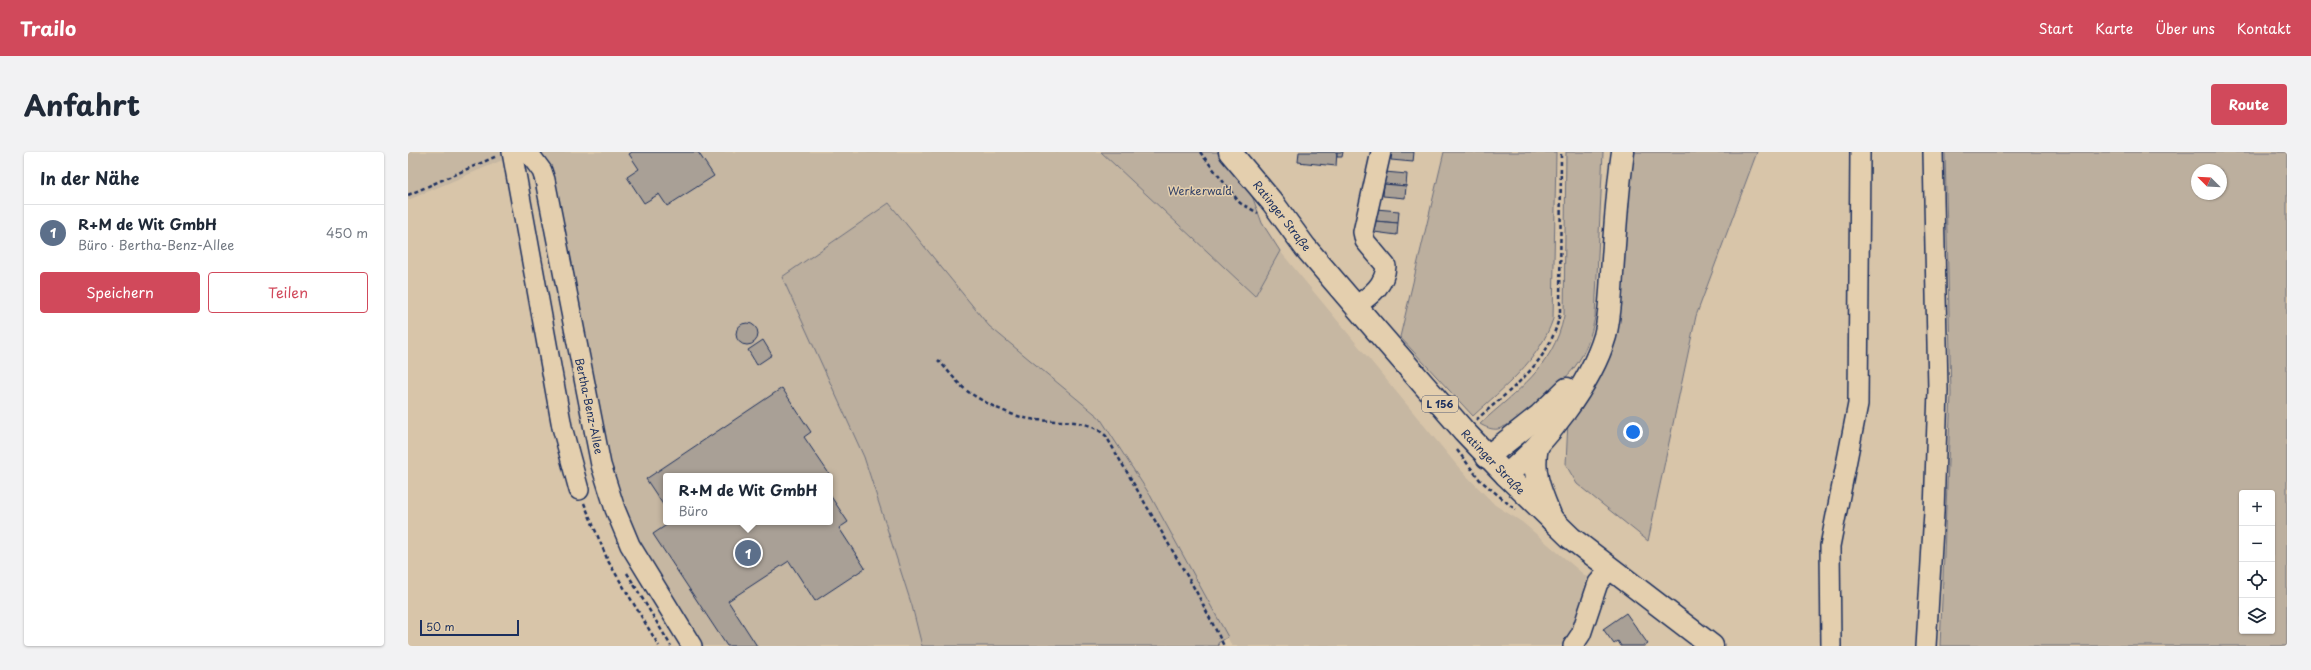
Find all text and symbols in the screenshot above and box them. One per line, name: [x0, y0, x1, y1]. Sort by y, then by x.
text: Trailo: [20, 14, 76, 42]
text: Start: [2038, 18, 2073, 39]
text: Karte: [2095, 18, 2133, 39]
text: Über uns: [2155, 18, 2215, 39]
text: Kontakt: [2237, 18, 2291, 39]
text: Anfahrt: [24, 83, 140, 126]
button: Route: [2211, 84, 2287, 125]
north arrow: [2191, 164, 2227, 200]
text: In der Nähe: [40, 165, 139, 191]
street label: Ratinger Straße: [1249, 177, 1315, 255]
park label: Werkerwald: [1168, 182, 1232, 199]
text: R+M de Wit GmbH: [78, 212, 217, 235]
text: 1: [50, 223, 56, 242]
text: 450 m: [326, 223, 368, 242]
text: Büro · Bertha-Benz-Allee: [78, 235, 234, 254]
button: Speichern: [40, 272, 200, 313]
button: Teilen: [208, 272, 368, 313]
street label: Bertha-Benz-Allee: [571, 356, 608, 456]
road number: L 156: [1422, 396, 1458, 412]
your location: [1623, 422, 1643, 442]
street label: Ratinger Straße: [1458, 425, 1529, 498]
popup: [663, 473, 833, 525]
text: R+M de Wit GmbH: [679, 478, 818, 501]
map controls: [2239, 490, 2275, 634]
button: +: [2239, 490, 2275, 526]
text: Büro: [679, 501, 708, 520]
button: −: [2239, 526, 2275, 562]
pin: 1: [735, 538, 761, 568]
button: locate: [2239, 562, 2275, 598]
button: layers: [2239, 598, 2275, 634]
scale bar: [420, 618, 519, 637]
text: 50 m: [426, 618, 455, 635]

